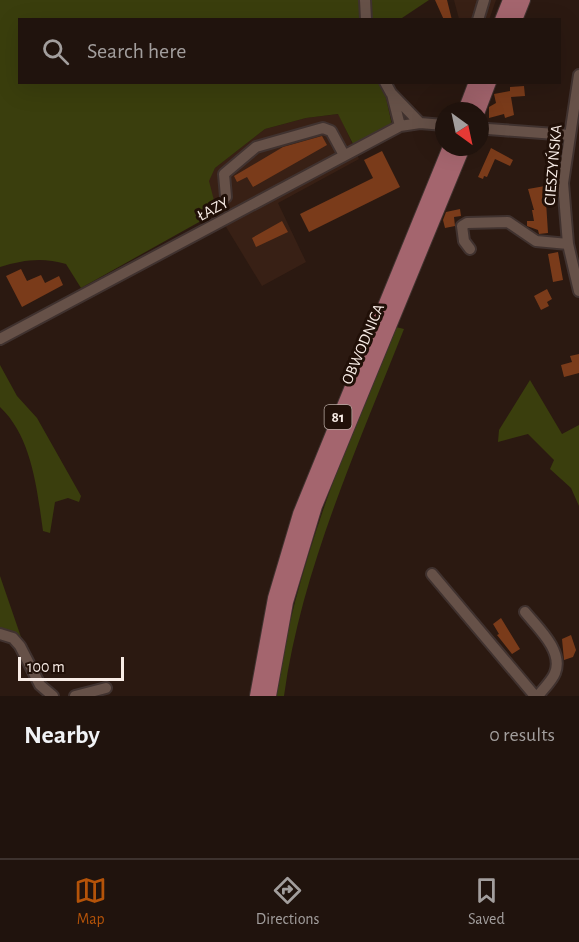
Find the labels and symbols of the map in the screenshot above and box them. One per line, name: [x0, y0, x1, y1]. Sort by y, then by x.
north arrow: [435, 102, 489, 156]
street label: CIESZYŃSKA: [539, 124, 565, 206]
street label: ŁAZY: [195, 194, 232, 224]
street label: OBWODNICA: [339, 301, 387, 387]
road number: 81: [324, 405, 352, 429]
scale bar: [18, 654, 124, 682]

